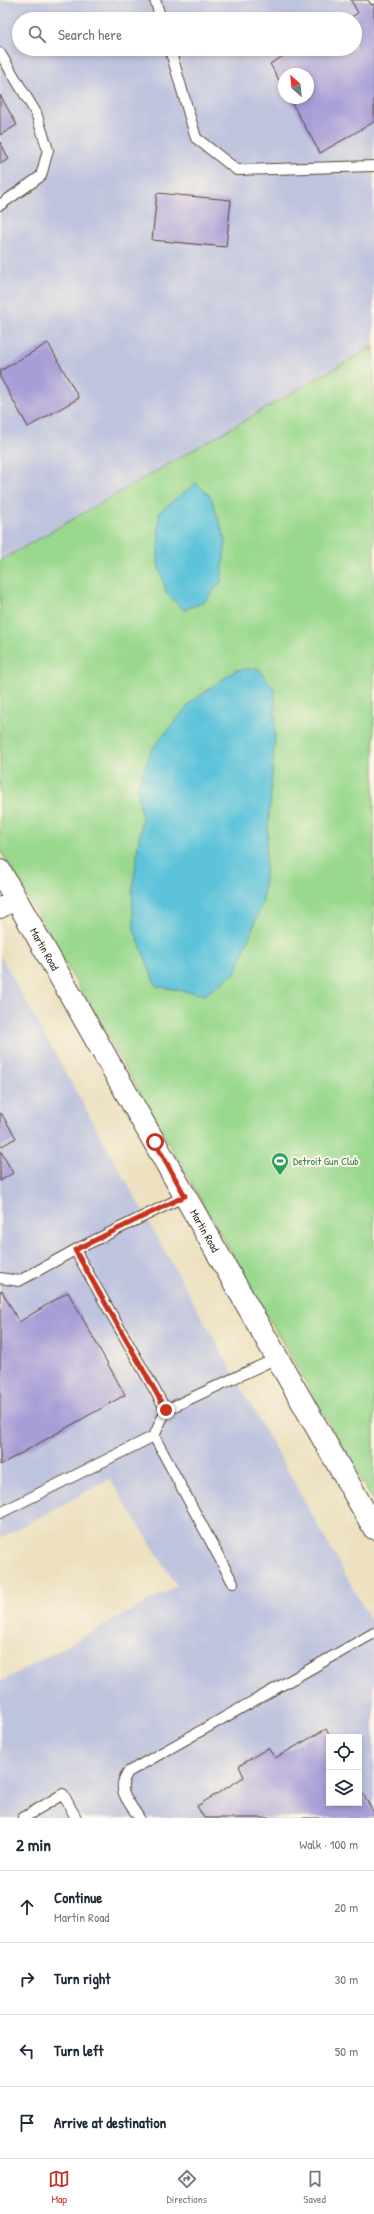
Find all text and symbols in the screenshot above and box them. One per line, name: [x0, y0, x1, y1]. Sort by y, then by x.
search box: [12, 12, 362, 56]
icon: search: [26, 23, 48, 45]
text: Search here: [58, 24, 122, 45]
north arrow: [278, 68, 314, 104]
street label: Martin Road: [27, 925, 63, 974]
route start: [146, 1133, 164, 1151]
sports icon: Detroit Gun Club: [270, 1151, 290, 1176]
place label: Detroit Gun Club: [293, 1154, 359, 1168]
street label: Martin Road: [187, 1207, 223, 1255]
route end: [157, 1401, 175, 1419]
map controls: [326, 1734, 362, 1806]
button: locate: [326, 1734, 362, 1770]
button: layers: [326, 1770, 362, 1806]
text: 2 min: [16, 1833, 51, 1856]
text: Walk · 100 m: [299, 1835, 358, 1853]
text: Continue: [54, 1887, 102, 1908]
icon: ahead: [16, 1896, 38, 1918]
text: 20 m: [334, 1898, 358, 1916]
text: Martin Road: [54, 1908, 109, 1926]
icon: right: [16, 1968, 38, 1990]
text: Turn right: [54, 1968, 110, 1989]
text: 30 m: [335, 1970, 358, 1988]
icon: left: [16, 2040, 38, 2062]
text: Turn left: [54, 2040, 104, 2061]
text: 50 m: [335, 2042, 358, 2060]
icon: arrive: [16, 2112, 38, 2134]
text: Arrive at destination: [54, 2112, 166, 2133]
tab: Map: [48, 2168, 70, 2206]
tab: Directions: [167, 2168, 207, 2206]
tab: Saved: [303, 2168, 326, 2206]

